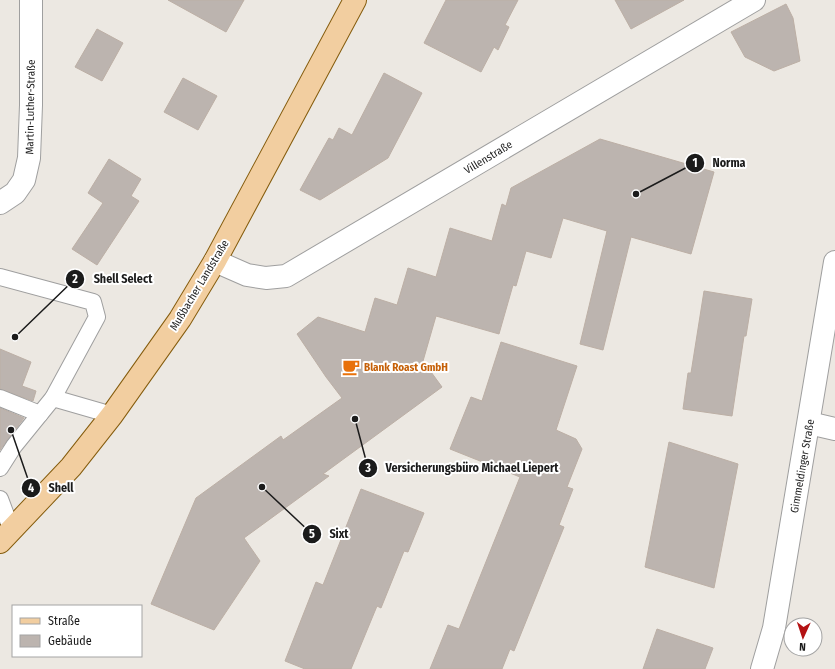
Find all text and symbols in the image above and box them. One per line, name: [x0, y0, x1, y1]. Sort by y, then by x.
street label: Martin-Luther-Straße: [23, 59, 38, 155]
street label: Villenstraße: [462, 138, 515, 177]
callout: Norma: [685, 151, 754, 175]
text: 1: [692, 156, 698, 170]
text: Norma: [712, 156, 746, 170]
street label: Mußbacher Landstraße: [167, 238, 232, 333]
callout: Shell Select: [65, 267, 160, 291]
text: 2: [71, 272, 78, 286]
text: Shell Select: [94, 272, 153, 286]
cafe icon: Blank Roast GmbH: [341, 357, 361, 377]
place label: Blank Roast GmbH: [364, 361, 448, 374]
street label: Gimmeldinger Straße: [788, 418, 817, 514]
callout: Versicherungsbüro Michael Liepert: [358, 456, 567, 480]
text: 3: [364, 461, 371, 475]
text: Versicherungsbüro Michael Liepert: [384, 461, 559, 475]
callout: Shell: [21, 476, 82, 500]
text: 4: [28, 481, 34, 495]
text: Shell: [48, 481, 74, 495]
callout: Sixt: [302, 522, 357, 546]
text: 5: [309, 527, 315, 541]
text: Sixt: [329, 527, 349, 541]
legend: [12, 605, 142, 657]
text: Straße: [48, 614, 80, 628]
north arrow: [783, 617, 823, 657]
text: Gebäude: [48, 634, 92, 648]
text: N: [799, 640, 806, 653]

